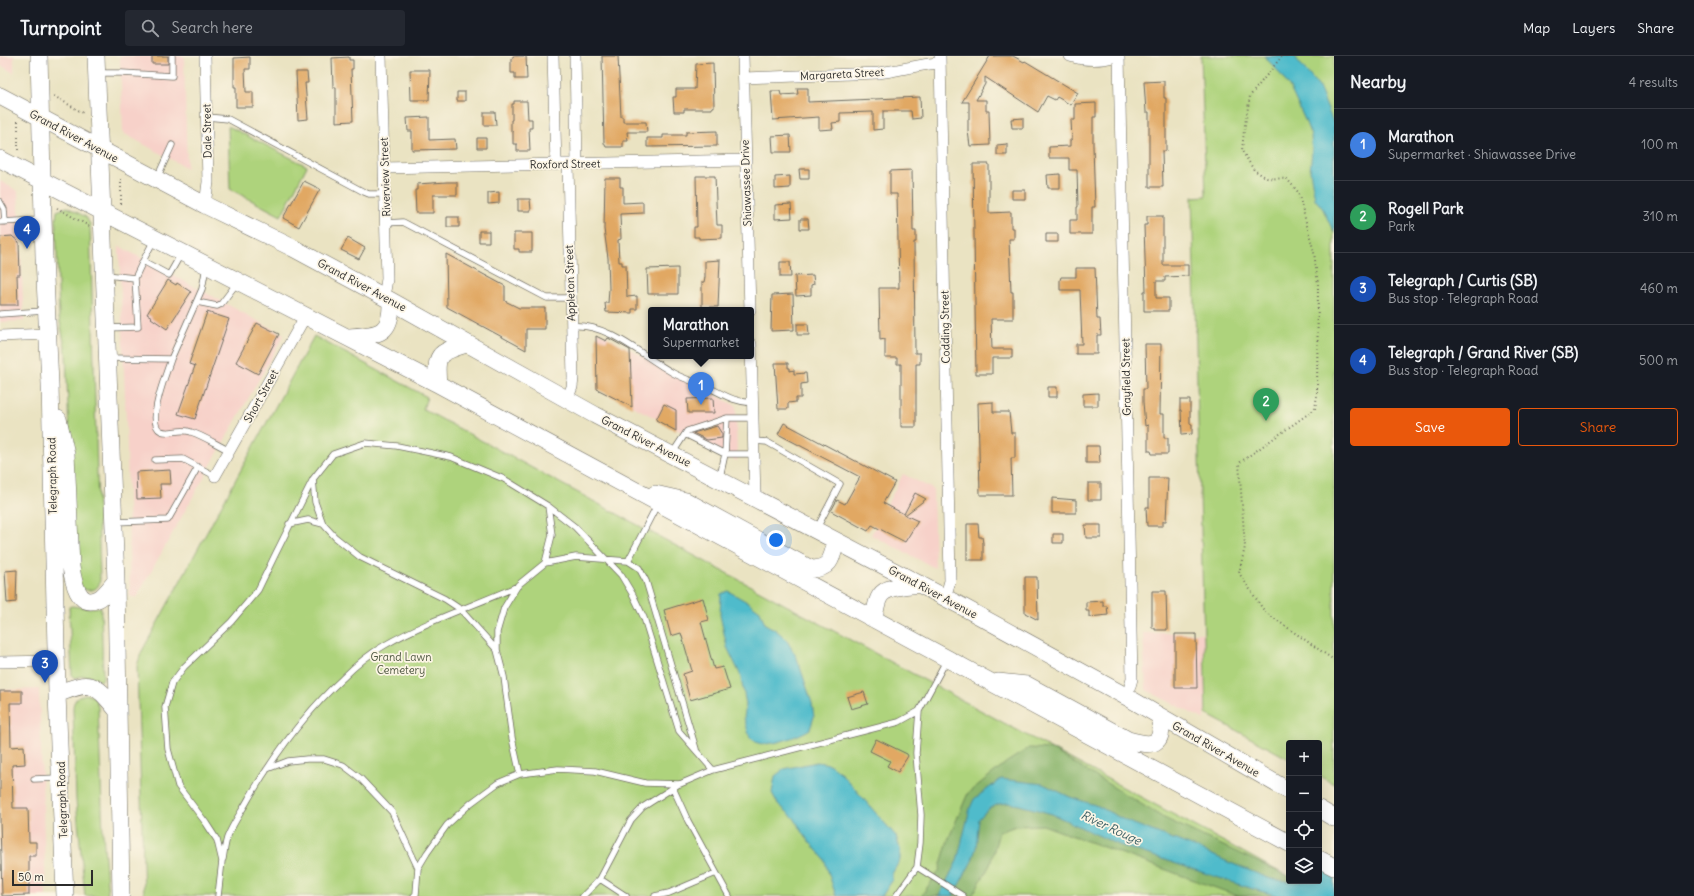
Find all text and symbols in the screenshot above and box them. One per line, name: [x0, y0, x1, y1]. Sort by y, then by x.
search box: [125, 10, 405, 46]
text: Turnpoint: [20, 16, 101, 40]
icon: search: [139, 17, 161, 39]
text: Search here: [171, 18, 253, 37]
text: Map: [1523, 19, 1550, 37]
text: Layers: [1572, 19, 1615, 37]
text: Share: [1637, 19, 1674, 37]
street label: Margareta Street: [800, 65, 885, 83]
text: Nearby: [1350, 71, 1406, 93]
text: 4 results: [1629, 74, 1678, 91]
street label: Dale Street: [200, 103, 214, 158]
street label: Grand River Avenue: [27, 107, 121, 165]
text: Marathon: [1388, 127, 1454, 146]
text: 1: [1360, 136, 1366, 153]
text: 100 m: [1641, 136, 1678, 153]
street label: Riverview Street: [377, 137, 393, 217]
street label: Shiawassee Drive: [737, 139, 755, 227]
text: Supermarket · Shiawassee Drive: [1388, 146, 1576, 163]
street label: Roxford Street: [529, 156, 601, 172]
text: Rogell Park: [1388, 199, 1464, 218]
text: 2: [1359, 208, 1367, 225]
text: 310 m: [1643, 208, 1678, 225]
pin: 4: [14, 216, 40, 249]
text: Park: [1388, 218, 1415, 235]
street label: Appleton Street: [562, 244, 578, 321]
street label: Grand River Avenue: [315, 256, 409, 314]
text: Telegraph / Curtis (SB): [1388, 271, 1537, 290]
text: 3: [1359, 280, 1367, 297]
text: 460 m: [1640, 280, 1678, 297]
street label: Codding Street: [937, 290, 953, 364]
text: Bus stop · Telegraph Road: [1388, 290, 1538, 307]
popup: [648, 307, 754, 359]
text: Marathon: [663, 315, 729, 334]
text: Supermarket: [663, 334, 739, 351]
street label: Grayfield Street: [1118, 338, 1134, 416]
text: Telegraph / Grand River (SB): [1388, 343, 1578, 362]
text: 4: [1359, 352, 1367, 369]
text: 500 m: [1639, 352, 1678, 369]
text: Bus stop · Telegraph Road: [1388, 362, 1538, 379]
street label: Short Street: [241, 367, 282, 425]
pin: 1: [688, 372, 714, 405]
pin: 2: [1253, 388, 1279, 421]
button: Save: [1350, 408, 1510, 446]
button: Share: [1518, 408, 1678, 446]
street label: Grand River Avenue: [599, 412, 693, 470]
street label: Telegraph Road: [44, 437, 60, 515]
your location: [766, 530, 786, 550]
street label: Grand River Avenue: [886, 563, 980, 621]
pin: 3: [32, 650, 58, 683]
park label: Grand Lawn Cemetery: [370, 650, 432, 677]
street label: Grand River Avenue: [1170, 718, 1262, 780]
map controls: [1286, 740, 1322, 884]
button: +: [1286, 740, 1322, 776]
street label: Telegraph Road: [54, 761, 70, 839]
button: −: [1286, 776, 1322, 812]
water label: River Rouge: [1079, 807, 1145, 849]
button: locate: [1286, 812, 1322, 848]
button: layers: [1286, 848, 1322, 884]
scale bar: [12, 868, 93, 887]
text: 50 m: [18, 870, 44, 884]

